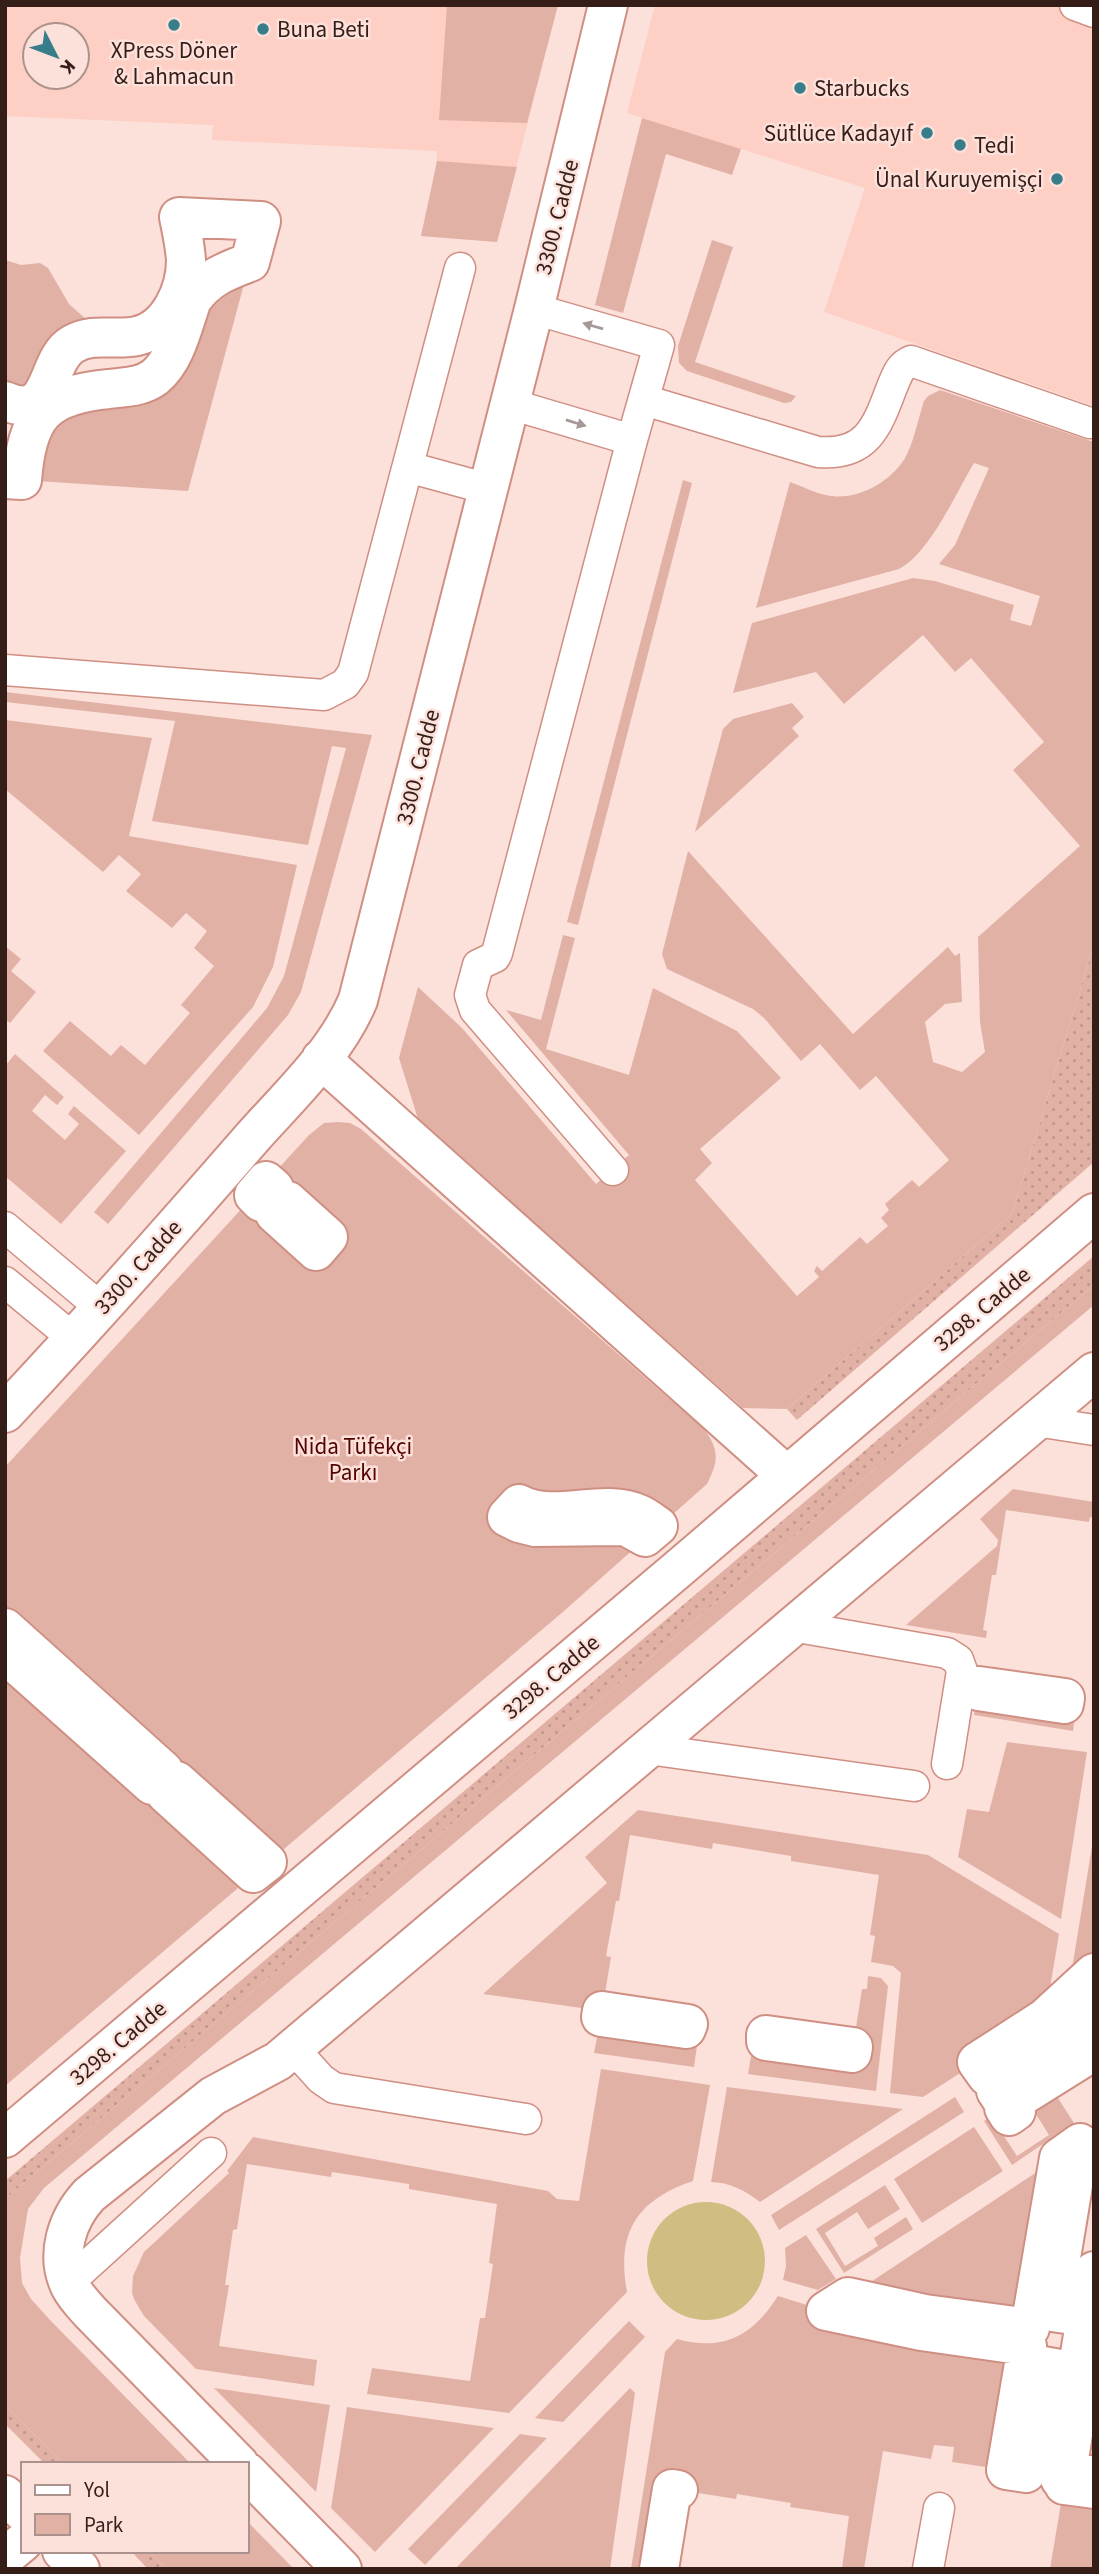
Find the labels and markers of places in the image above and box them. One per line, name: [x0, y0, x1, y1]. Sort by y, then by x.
place label: Buna Beti: [277, 13, 370, 46]
marker: XPress Döner & Lahmacun: [166, 17, 182, 33]
marker: Buna Beti: [255, 21, 271, 37]
place label: XPress Döner & Lahmacun: [111, 34, 238, 93]
place label: Starbucks: [814, 72, 909, 105]
marker: Starbucks: [792, 80, 808, 96]
place label: Sütlüce Kadayıf: [764, 117, 914, 150]
marker: Sütlüce Kadayıf: [919, 125, 935, 141]
place label: Tedi: [974, 129, 1015, 162]
marker: Tedi: [952, 137, 968, 153]
place label: Ünal Kuruyemişçi: [875, 163, 1043, 196]
marker: Ünal Kuruyemişçi: [1049, 171, 1065, 187]

